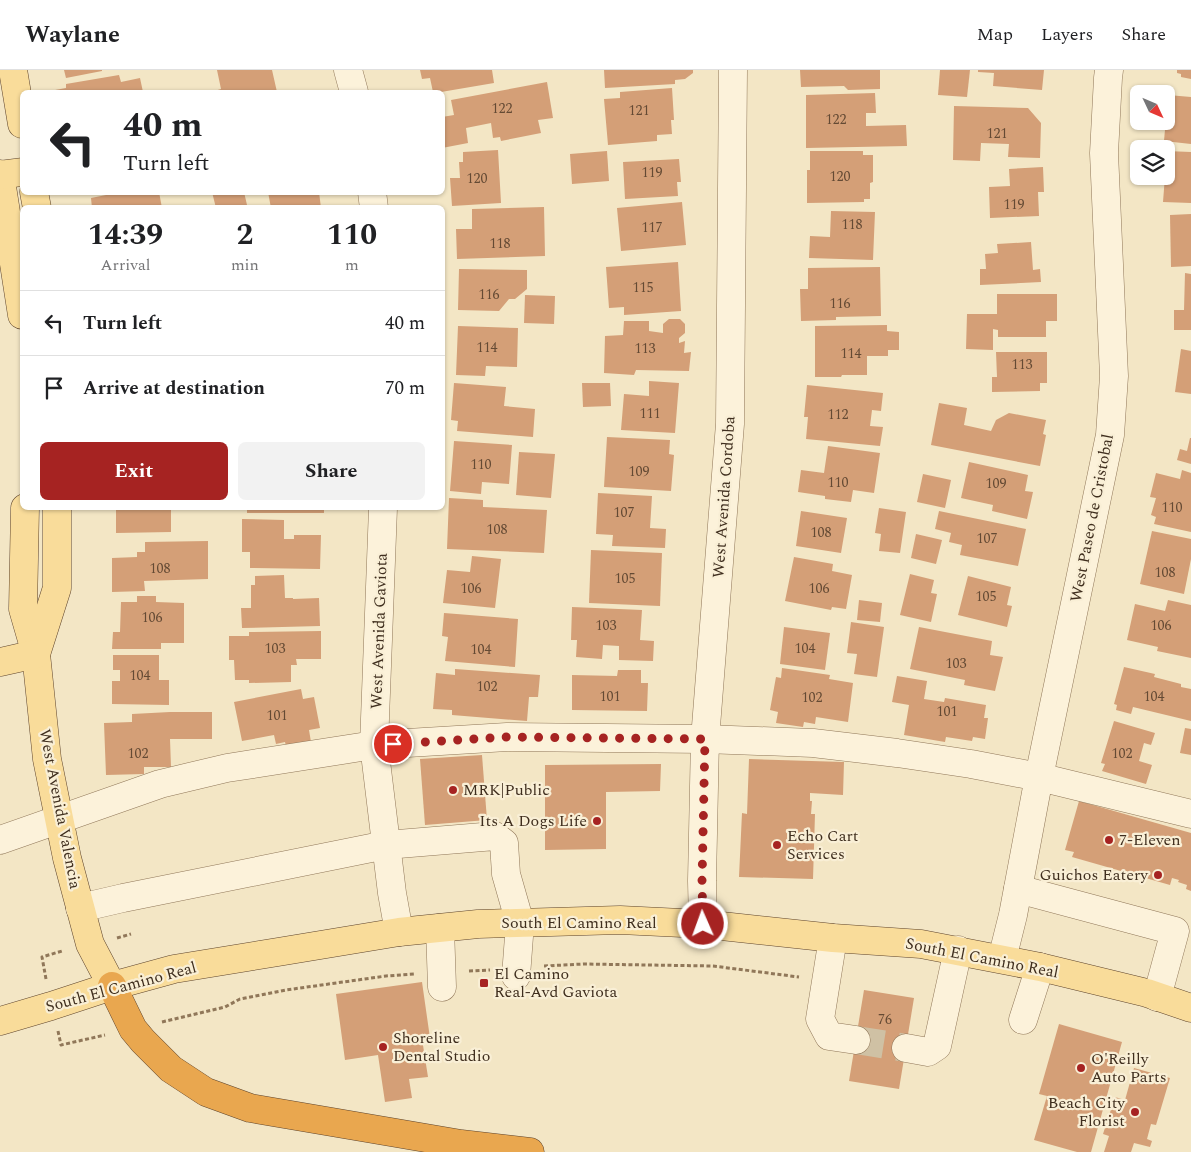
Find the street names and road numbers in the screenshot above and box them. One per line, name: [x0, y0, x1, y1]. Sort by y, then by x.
street label: West Avenida Cordoba: [706, 415, 742, 579]
street label: West Paseo de Cristobal: [1064, 432, 1120, 604]
street label: West Avenida Gaviota: [364, 552, 394, 710]
street label: West Avenida Valencia: [33, 727, 87, 891]
street label: South El Camino Real: [501, 911, 657, 935]
street label: South El Camino Real: [903, 931, 1061, 985]
street label: South El Camino Real: [43, 955, 199, 1019]

